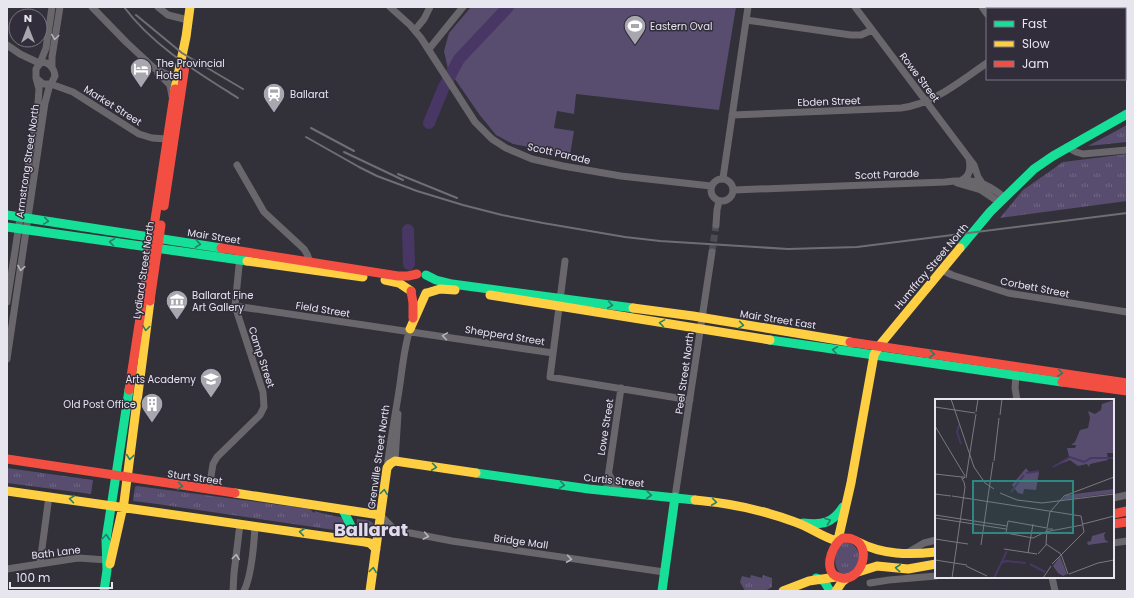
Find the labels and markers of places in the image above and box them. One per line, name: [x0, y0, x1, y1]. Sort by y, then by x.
sports icon: Eastern Oval: [622, 13, 648, 46]
place label: Eastern Oval: [650, 19, 712, 34]
hotel icon: The Provincial Hotel: [128, 56, 154, 89]
place label: The Provincial Hotel: [156, 56, 225, 83]
station icon: Ballarat: [261, 81, 287, 114]
place label: Ballarat: [290, 87, 329, 102]
museum icon: Ballarat Fine Art Gallery: [164, 288, 190, 321]
place label: Ballarat Fine Art Gallery: [192, 288, 253, 315]
school or university icon: Arts Academy: [198, 366, 224, 399]
place label: Arts Academy: [126, 372, 196, 387]
building icon: Old Post Office: [139, 391, 165, 424]
place label: Old Post Office: [63, 397, 136, 412]

